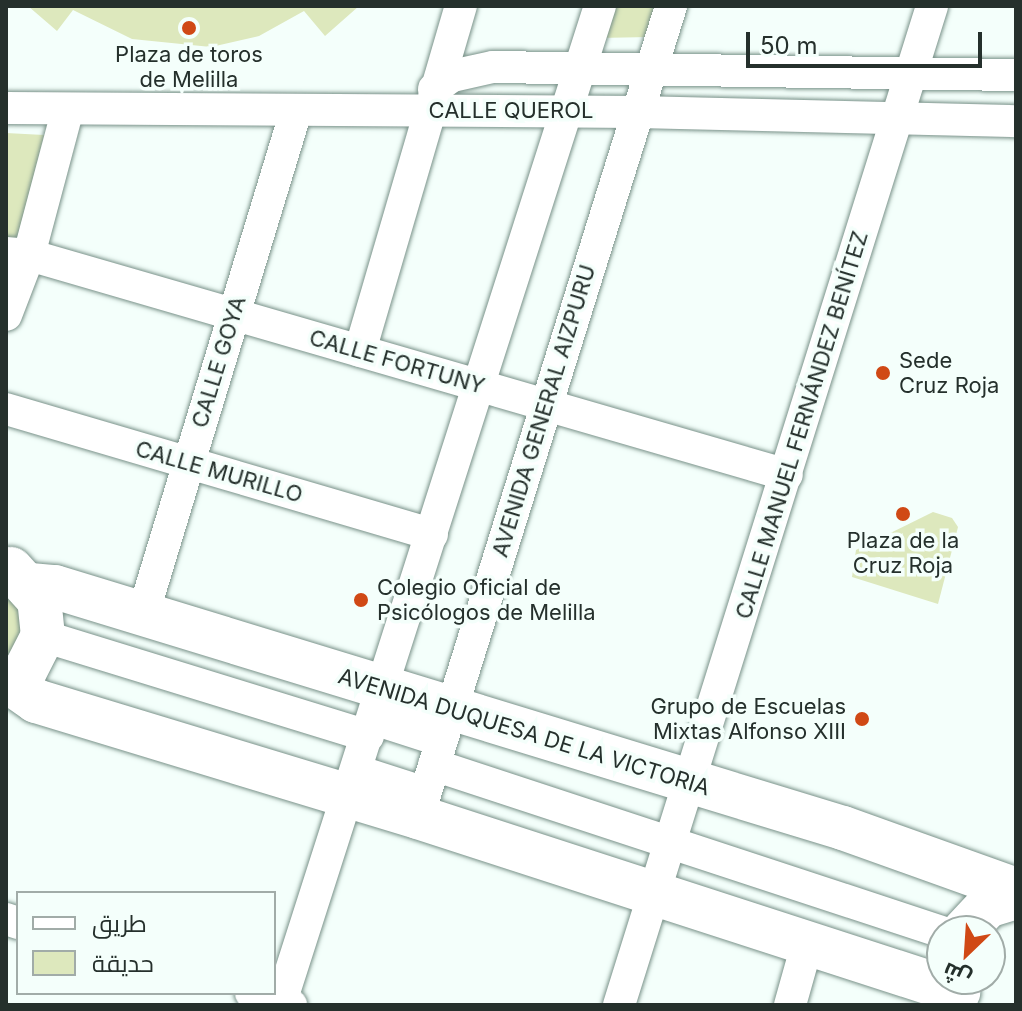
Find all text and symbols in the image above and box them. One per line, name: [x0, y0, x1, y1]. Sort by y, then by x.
scale bar: [750, 16, 986, 66]
marker: Plaza de toros de Melilla: [180, 19, 198, 37]
text: 50 m: [760, 31, 818, 60]
place label: Plaza de toros de Melilla: [115, 41, 263, 92]
street label: CALLE QUEROL: [429, 98, 593, 124]
street label: CALLE MANUEL FERNÁNDEZ BENÍTEZ: [730, 228, 874, 622]
street label: AVENIDA GENERAL AIZPURU: [487, 262, 601, 560]
street label: CALLE GOYA: [186, 293, 252, 431]
street label: CALLE FORTUNY: [306, 324, 488, 400]
place label: Sede Cruz Roja: [899, 347, 999, 398]
marker: Sede Cruz Roja: [874, 364, 892, 382]
street label: CALLE MURILLO: [132, 436, 306, 508]
marker: Plaza de la Cruz Roja: [894, 505, 912, 523]
place label: Plaza de la Cruz Roja: [847, 527, 959, 578]
place label: Colegio Oficial de Psicólogos de Melilla: [377, 574, 596, 626]
marker: Colegio Oficial de Psicólogos de Melilla: [352, 591, 370, 609]
street label: AVENIDA DUQUESA DE LA VICTORIA: [335, 663, 713, 801]
place label: Grupo de Escuelas Mixtas Alfonso XIII: [650, 693, 846, 744]
marker: Grupo de Escuelas Mixtas Alfonso XIII: [853, 710, 871, 728]
legend: [16, 891, 276, 995]
text: طريق: [92, 909, 147, 938]
north arrow: [926, 915, 1006, 995]
text: حديقة: [92, 949, 154, 978]
text: ش: [938, 957, 975, 993]

